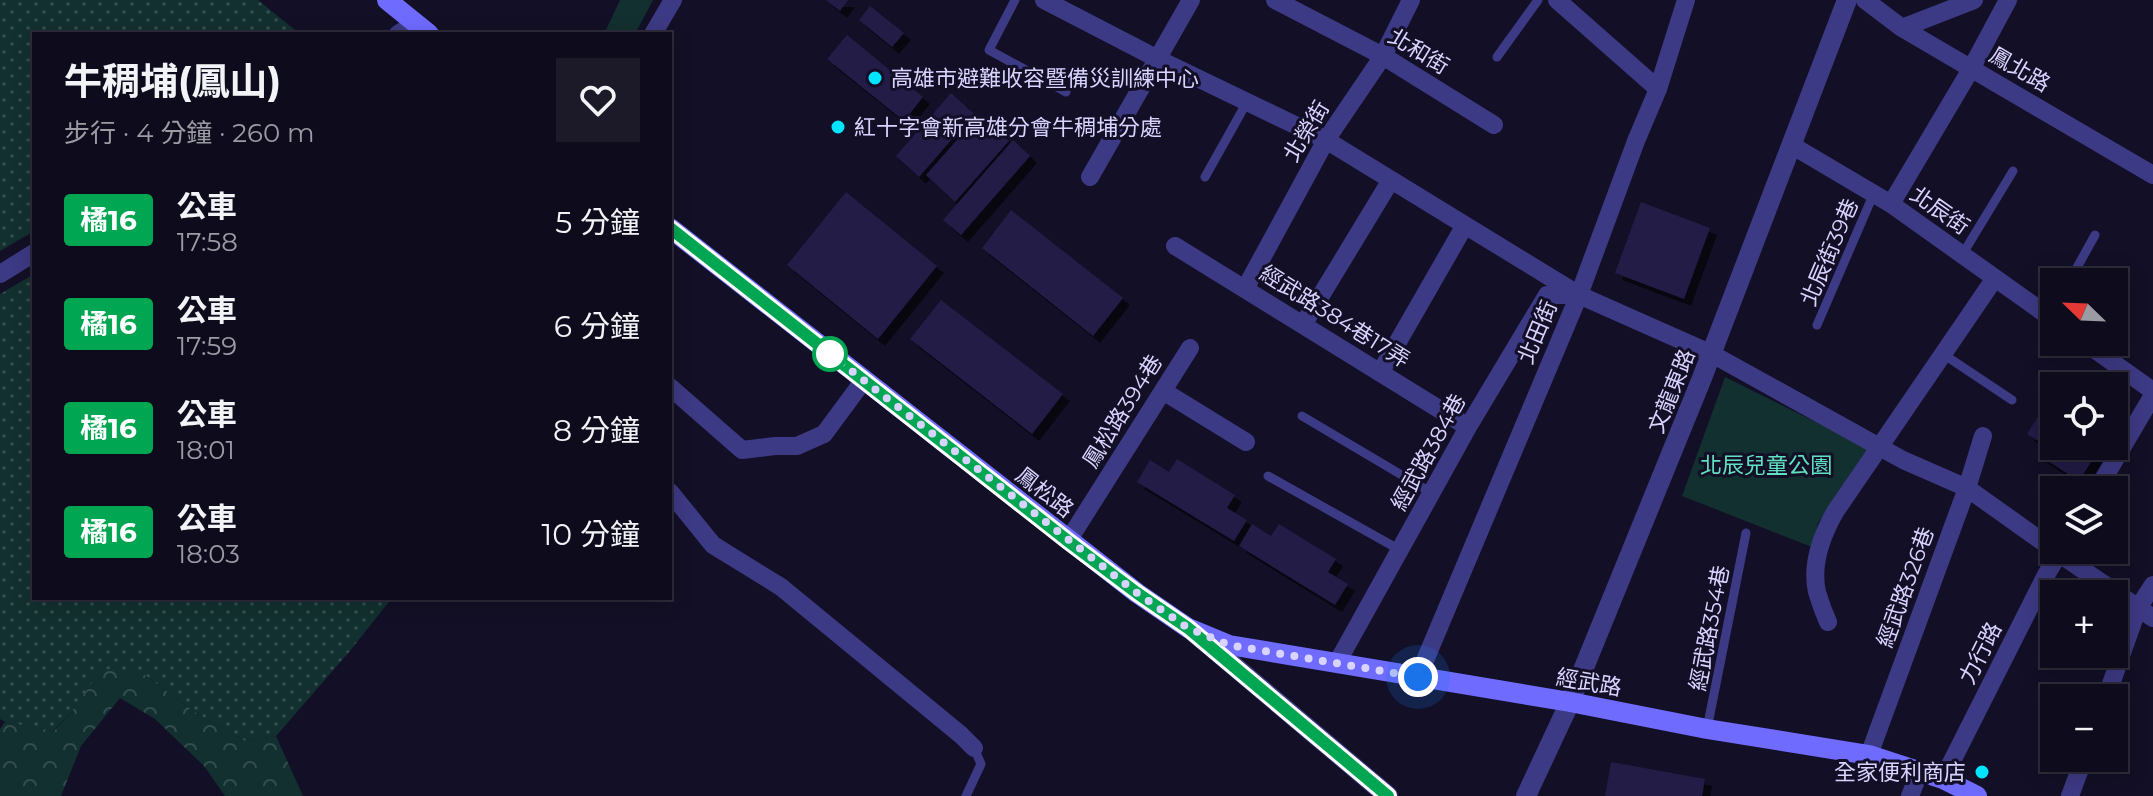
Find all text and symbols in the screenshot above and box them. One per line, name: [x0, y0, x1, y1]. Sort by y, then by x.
street label: 北和街: [1383, 23, 1454, 80]
street label: 鳳北路: [1984, 41, 2055, 98]
text: 牛稠埔(鳳山): [64, 58, 281, 105]
button: heart: [556, 58, 640, 142]
place label: 高雄市避難收容暨備災訓練中心: [891, 65, 1199, 92]
marker: 高雄市避難收容暨備災訓練中心: [866, 69, 884, 87]
street label: 北榮街: [1278, 96, 1335, 167]
place label: 紅十字會新高雄分會牛稠埔分處: [854, 114, 1162, 141]
text: 步行 · 4 分鐘 · 260 m: [64, 117, 315, 149]
marker: 紅十字會新高雄分會牛稠埔分處: [829, 118, 847, 136]
street label: 北辰街: [1905, 180, 1974, 240]
text: 公車: [177, 188, 237, 225]
street label: 北辰街39巷: [1795, 195, 1864, 310]
text: 橘16: [80, 203, 137, 237]
text: 5 分鐘: [555, 204, 640, 241]
text: 17:58: [177, 226, 238, 258]
street label: 經武路384巷17弄: [1255, 259, 1415, 373]
north arrow: [2040, 268, 2128, 356]
map controls: [2040, 268, 2128, 772]
text: 公車: [177, 292, 237, 329]
street label: 北田街: [1512, 297, 1563, 368]
text: 橘16: [80, 307, 137, 341]
text: 6 分鐘: [554, 308, 640, 345]
text: 17:59: [177, 330, 237, 362]
unlabelled marker: [813, 337, 847, 371]
street label: 文龍東路: [1642, 345, 1700, 437]
street label: 鳳松路394巷: [1077, 350, 1168, 473]
button: locate: [2040, 372, 2128, 460]
street label: 經武路384巷: [1385, 389, 1472, 515]
text: 公車: [177, 396, 237, 433]
text: 橘16: [80, 411, 137, 445]
text: 8 分鐘: [553, 412, 640, 449]
text: 18:01: [177, 434, 235, 466]
park label: 北辰兒童公園: [1700, 452, 1832, 479]
street label: 鳳松路: [1010, 461, 1079, 523]
button: layers: [2040, 476, 2128, 564]
text: 公車: [177, 500, 237, 537]
text: 橘16: [80, 515, 137, 549]
text: 10 分鐘: [541, 516, 640, 553]
street label: 經武路326巷: [1871, 523, 1940, 651]
text: 18:03: [177, 538, 240, 570]
street label: 經武路354巷: [1684, 563, 1735, 693]
button: +: [2040, 580, 2128, 668]
street label: 力行路: [1953, 618, 2007, 689]
your location: [1398, 657, 1438, 697]
street label: 經武路: [1554, 663, 1624, 702]
button: −: [2040, 684, 2128, 772]
place label: 全家便利商店: [1834, 759, 1966, 786]
marker: 全家便利商店: [1973, 763, 1991, 781]

